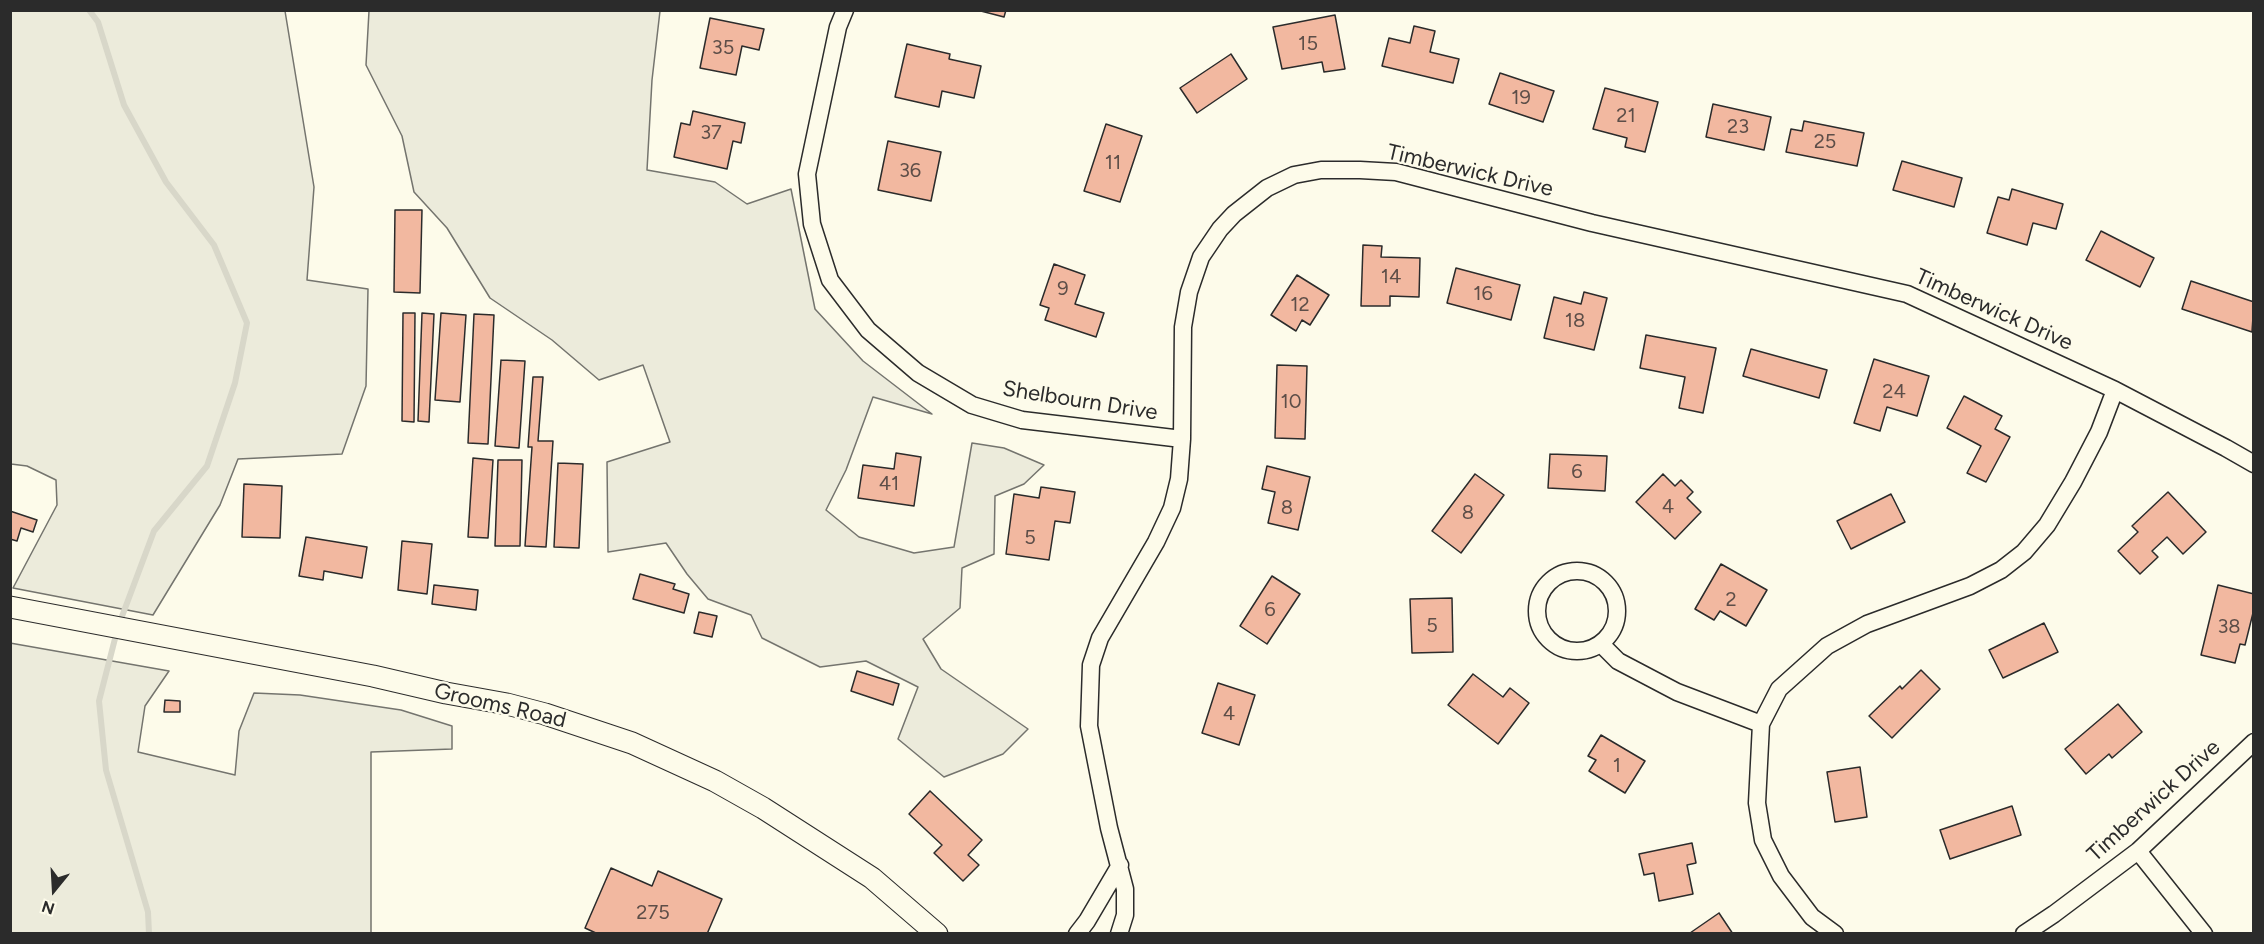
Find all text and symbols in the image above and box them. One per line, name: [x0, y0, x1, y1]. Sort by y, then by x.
house number: 15: [1298, 32, 1318, 56]
house number: 35: [712, 36, 734, 60]
house number: 19: [1511, 86, 1531, 110]
house number: 21: [1616, 104, 1636, 128]
house number: 23: [1727, 115, 1749, 139]
house number: 37: [700, 121, 722, 145]
house number: 25: [1814, 130, 1836, 154]
street label: Timberwick Drive: [1384, 139, 1556, 203]
house number: 11: [1105, 151, 1121, 175]
house number: 36: [899, 159, 921, 183]
street label: Timberwick Drive: [1911, 263, 2077, 357]
house number: 14: [1381, 265, 1401, 289]
house number: 9: [1057, 277, 1069, 301]
house number: 16: [1473, 282, 1493, 306]
house number: 12: [1290, 293, 1310, 317]
house number: 18: [1565, 309, 1585, 333]
street label: Shelbourn Drive: [1001, 376, 1159, 426]
house number: 24: [1882, 380, 1906, 404]
house number: 10: [1280, 390, 1302, 414]
house number: 6: [1571, 460, 1583, 484]
house number: 41: [879, 472, 899, 496]
house number: 4: [1662, 495, 1674, 519]
house number: 8: [1281, 496, 1293, 520]
house number: 8: [1462, 501, 1474, 525]
house number: 5: [1024, 526, 1036, 550]
house number: 2: [1725, 588, 1737, 612]
house number: 6: [1264, 598, 1276, 622]
house number: 5: [1426, 614, 1438, 638]
house number: 38: [2217, 615, 2241, 639]
street label: Grooms Road: [431, 678, 569, 734]
house number: 4: [1223, 702, 1235, 726]
street label: Timberwick Drive: [2082, 734, 2226, 868]
house number: 1: [1613, 754, 1621, 778]
north arrow: [24, 860, 84, 920]
text: N: [39, 897, 57, 919]
house number: 275: [636, 901, 670, 925]

